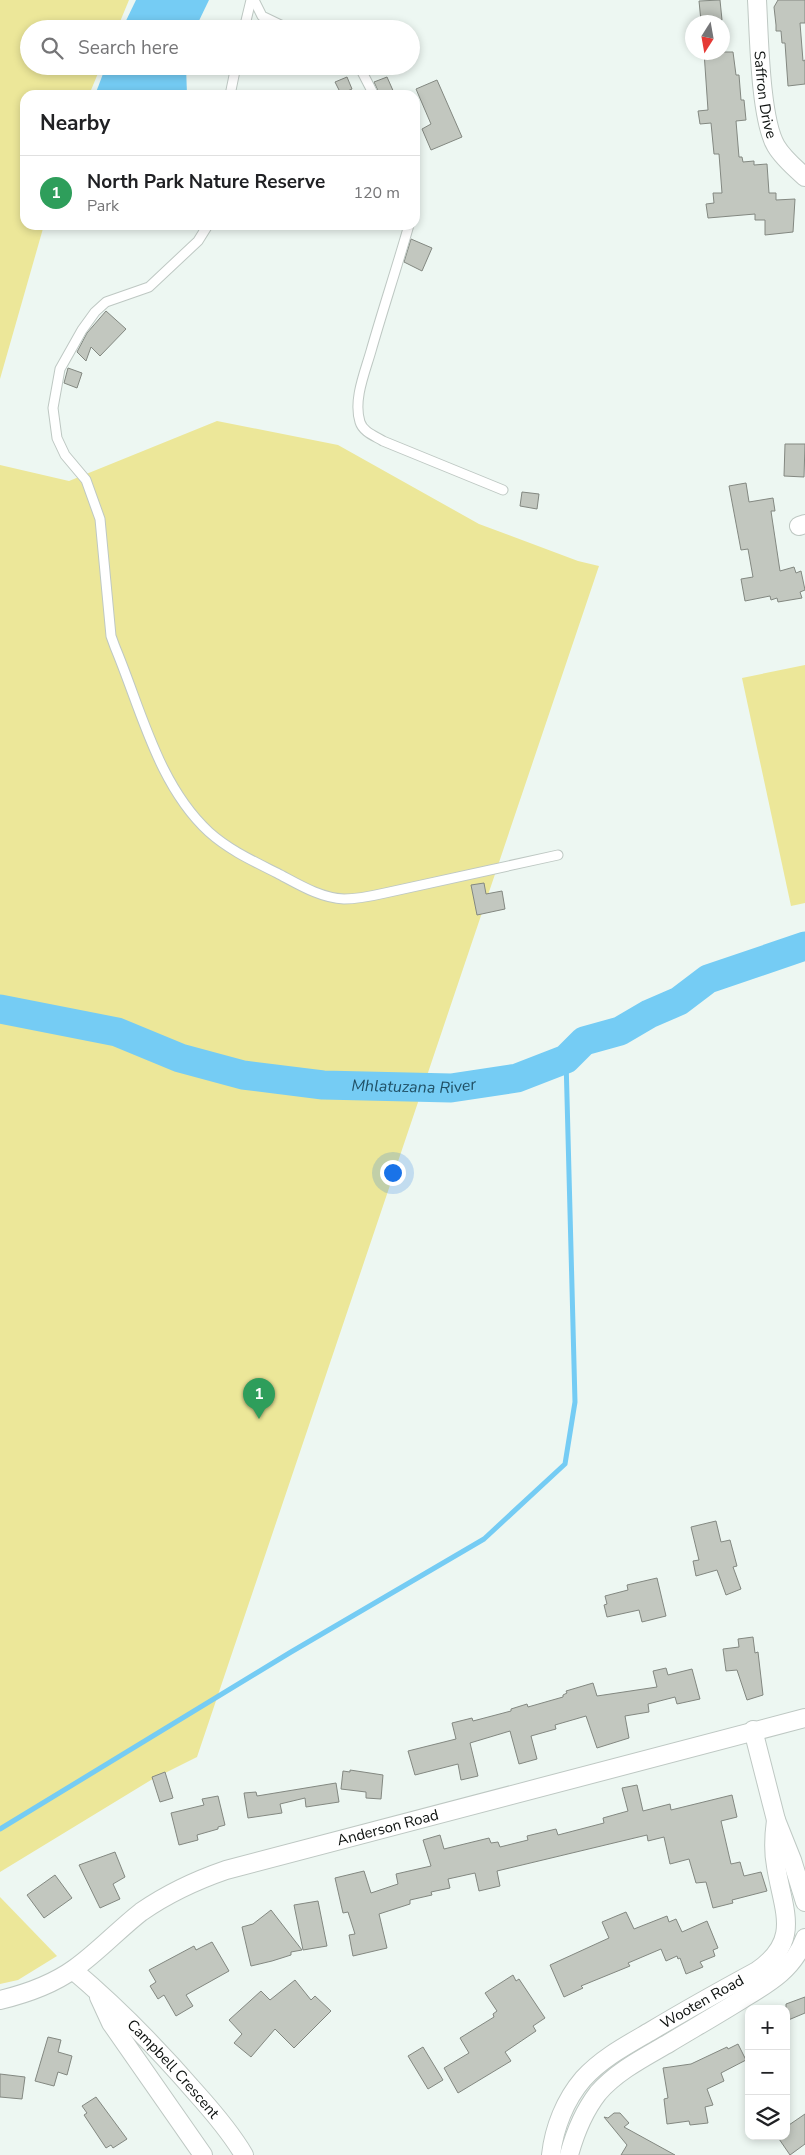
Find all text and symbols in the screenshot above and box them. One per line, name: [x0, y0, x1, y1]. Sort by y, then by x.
north arrow: [685, 15, 730, 60]
search box: [20, 20, 420, 75]
icon: search: [38, 34, 66, 62]
text: Search here: [78, 35, 179, 61]
street label: Saffron Drive: [749, 50, 782, 141]
text: Nearby: [40, 109, 110, 137]
text: North Park Nature Reserve: [87, 169, 325, 195]
text: 1: [51, 182, 61, 204]
text: 120 m: [353, 182, 400, 204]
text: Park: [87, 195, 119, 217]
water label: Mhlatuzana River: [351, 1073, 479, 1099]
your location: [380, 1160, 406, 1186]
pin: 1: [243, 1378, 275, 1419]
street label: Anderson Road: [335, 1805, 441, 1850]
street label: Wooten Road: [657, 1970, 747, 2033]
map controls: [745, 2005, 790, 2140]
button: +: [745, 2005, 790, 2050]
street label: Campbell Crescent: [123, 2015, 224, 2123]
button: −: [745, 2050, 790, 2095]
button: layers: [745, 2095, 790, 2140]

